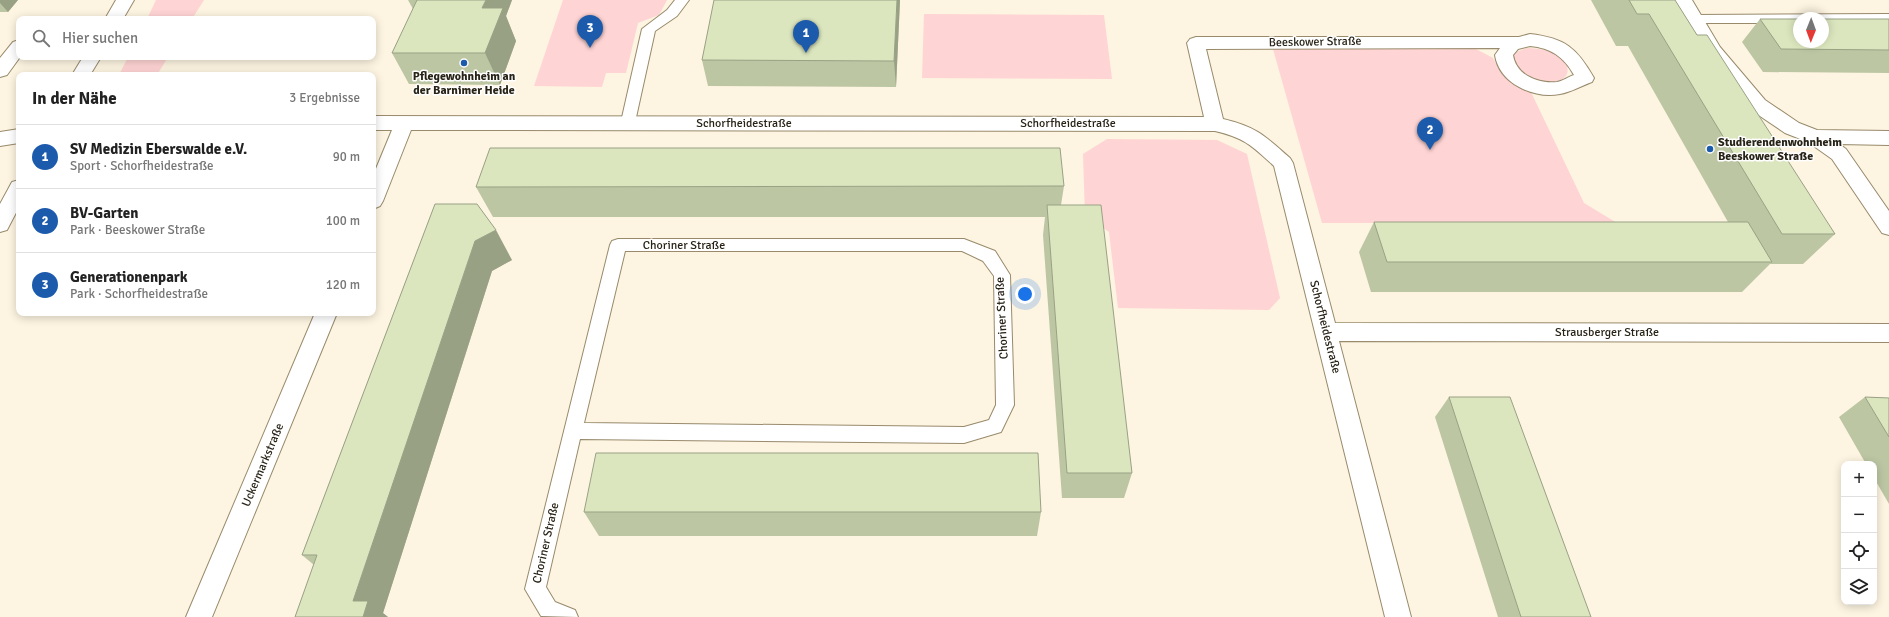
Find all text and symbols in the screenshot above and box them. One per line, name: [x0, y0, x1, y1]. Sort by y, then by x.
north arrow: [1793, 12, 1829, 48]
pin: 3: [577, 15, 603, 48]
search box: [16, 16, 376, 60]
pin: 1: [793, 20, 819, 53]
icon: search: [30, 27, 52, 49]
text: Hier suchen: [62, 29, 138, 47]
street label: Beeskower Straße: [1268, 34, 1362, 50]
marker: Pflegewohnheim an der Barnimer Heide: [459, 58, 469, 68]
place label: Pflegewohnheim an der Barnimer Heide: [413, 69, 516, 98]
text: In der Nähe: [32, 88, 117, 109]
text: 3 Ergebnisse: [289, 90, 360, 106]
street label: Schorfheidestraße: [696, 116, 792, 131]
street label: Schorfheidestraße: [1020, 116, 1116, 131]
pin: 2: [1417, 117, 1443, 150]
place label: Studierendenwohnheim Beeskower Straße: [1718, 135, 1842, 164]
text: SV Medizin Eberswalde e.V.: [70, 140, 247, 158]
marker: Studierendenwohnheim Beeskower Straße: [1705, 144, 1715, 154]
text: 1: [41, 149, 49, 165]
text: 90 m: [333, 149, 360, 165]
text: Sport · Schorfheidestraße: [70, 158, 214, 174]
text: BV-Garten: [70, 204, 139, 222]
text: 2: [41, 213, 49, 229]
text: 100 m: [326, 213, 360, 229]
text: Park · Beeskower Straße: [70, 222, 205, 238]
street label: Choriner Straße: [643, 238, 725, 253]
text: Generationenpark: [70, 268, 188, 286]
text: 3: [41, 277, 49, 293]
text: 120 m: [326, 277, 360, 293]
street label: Choriner Straße: [992, 277, 1012, 359]
street label: Schorfheidestraße: [1306, 279, 1344, 375]
your location: [1015, 284, 1035, 304]
text: Park · Schorfheidestraße: [70, 286, 208, 302]
street label: Strausberger Straße: [1555, 325, 1659, 340]
street label: Uckermarkstraße: [239, 421, 287, 509]
map controls: [1841, 461, 1877, 605]
button: +: [1841, 461, 1877, 497]
button: −: [1841, 497, 1877, 533]
street label: Choriner Straße: [529, 501, 563, 585]
button: locate: [1841, 533, 1877, 569]
button: layers: [1841, 569, 1877, 605]

